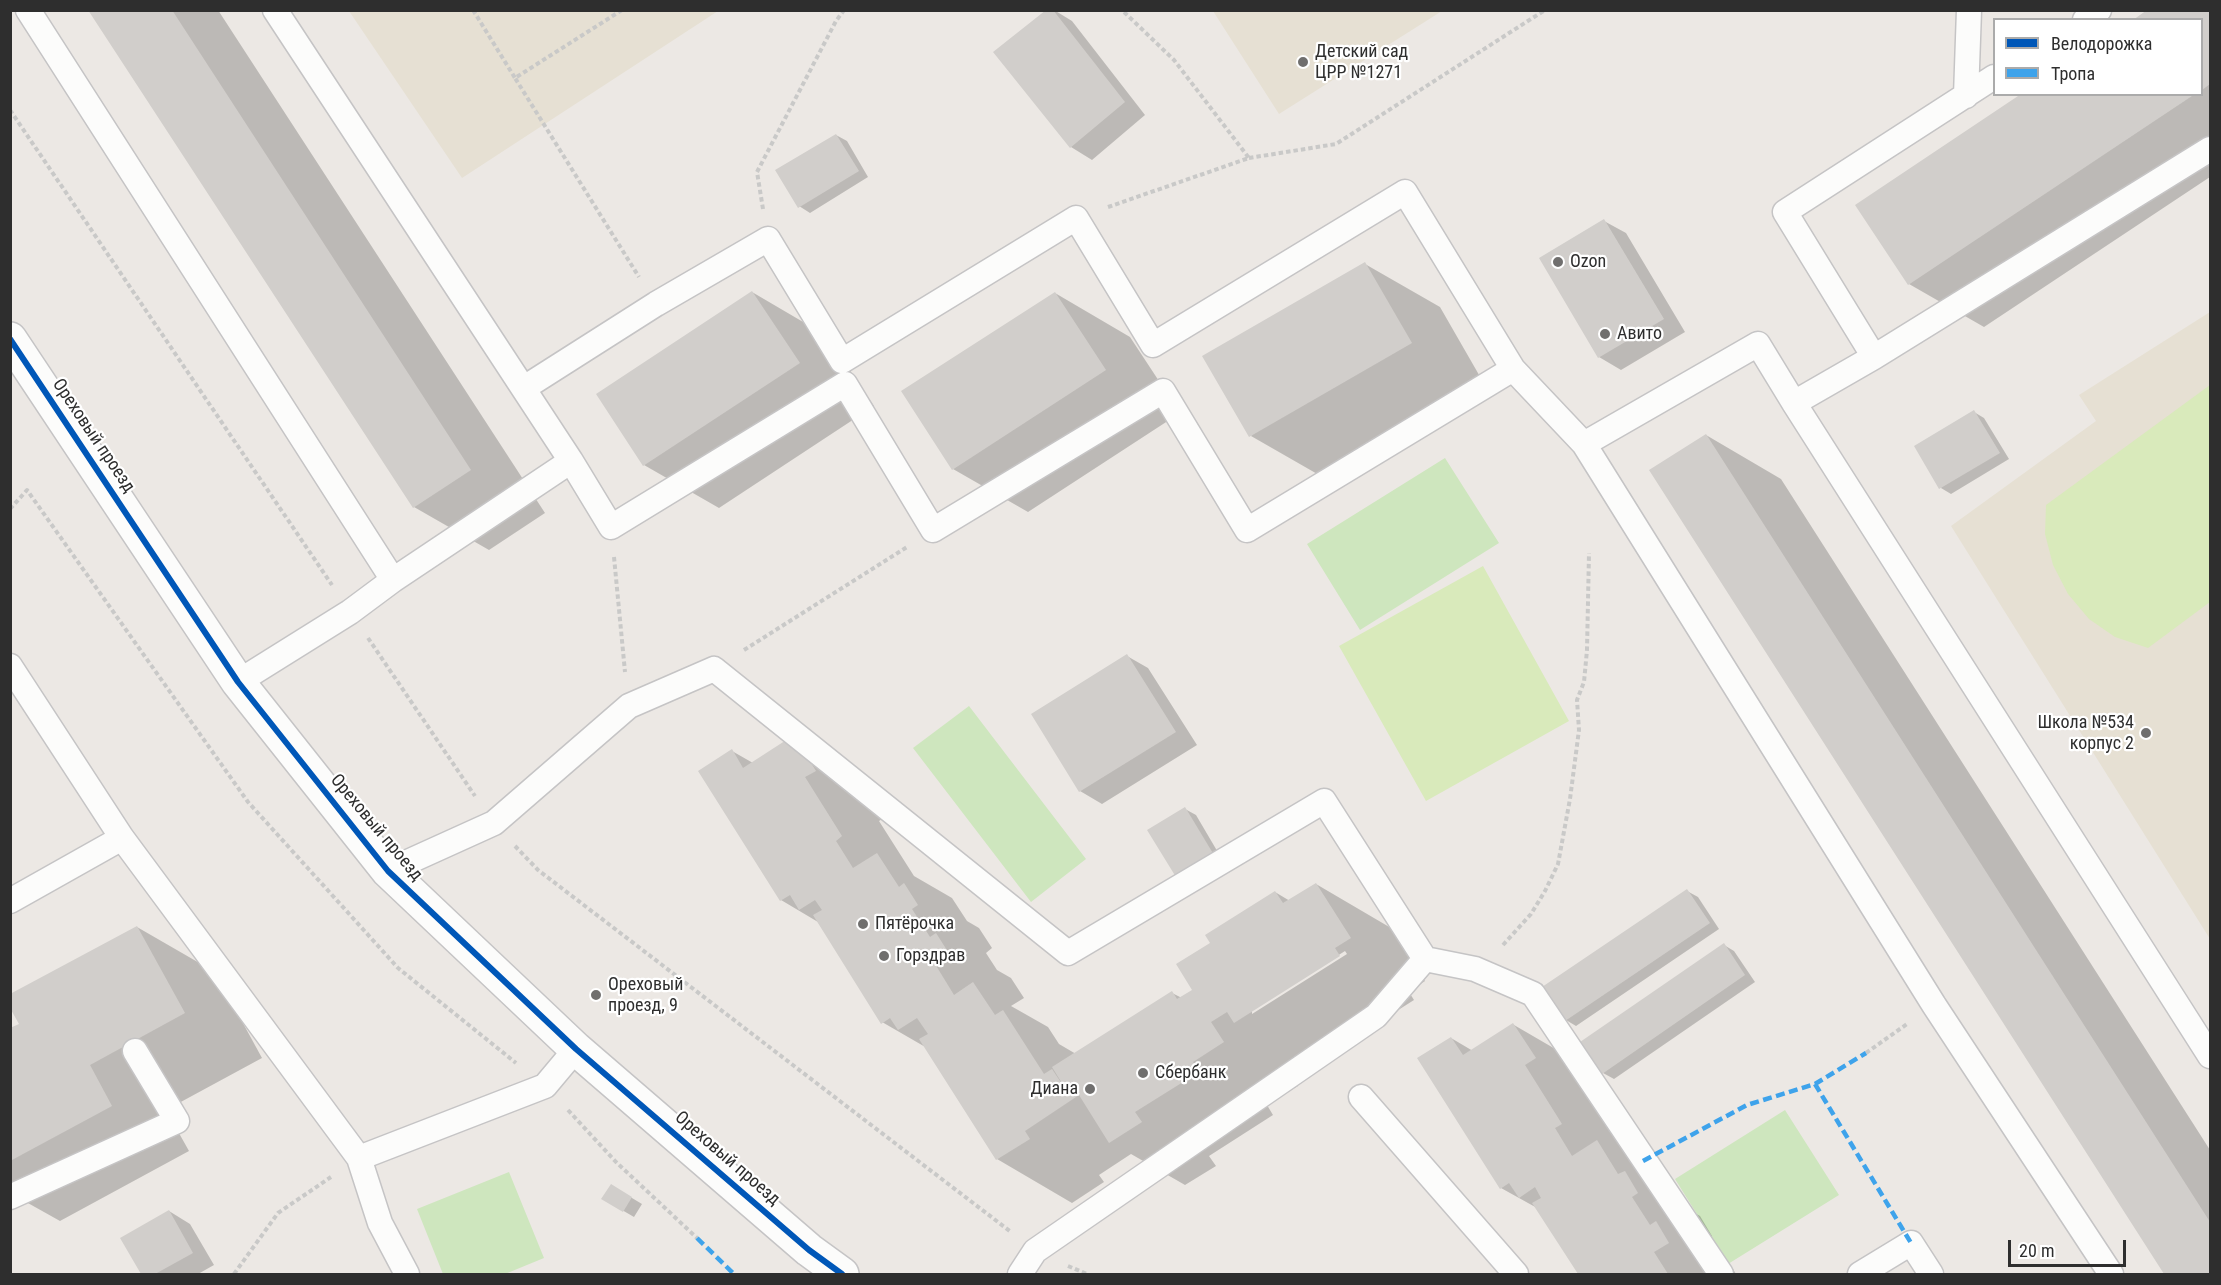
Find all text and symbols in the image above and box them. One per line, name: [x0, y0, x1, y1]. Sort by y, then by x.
legend: [1993, 18, 2203, 96]
text: Велодорожка: [2051, 33, 2152, 54]
place label: Детский сад ЦРР №1271: [1315, 41, 1408, 84]
marker: Детский сад ЦРР №1271: [1296, 55, 1310, 69]
text: Тропа: [2051, 63, 2095, 84]
place label: Ozon: [1570, 251, 1606, 273]
marker: Ozon: [1551, 255, 1565, 269]
place label: Авито: [1617, 323, 1662, 345]
marker: Авито: [1598, 327, 1612, 341]
street label: Ореховый проезд: [47, 375, 139, 497]
place label: Школа №534 корпус 2: [2037, 712, 2134, 754]
marker: Школа №534 корпус 2: [2139, 726, 2153, 740]
street label: Ореховый проезд: [325, 770, 427, 886]
place label: Пятёрочка: [875, 913, 954, 935]
marker: Пятёрочка: [856, 917, 870, 931]
place label: Горздрав: [896, 945, 965, 967]
marker: Горздрав: [877, 949, 891, 963]
place label: Ореховый проезд, 9: [608, 974, 683, 1016]
marker: Ореховый проезд, 9: [589, 988, 603, 1002]
place label: Сбербанк: [1155, 1062, 1226, 1084]
marker: Сбербанк: [1136, 1066, 1150, 1080]
place label: Диана: [1031, 1078, 1078, 1100]
marker: Диана: [1083, 1082, 1097, 1096]
street label: Ореховый проезд: [670, 1107, 784, 1211]
scale bar: [2011, 1228, 2130, 1266]
text: 20 m: [2019, 1240, 2054, 1261]

